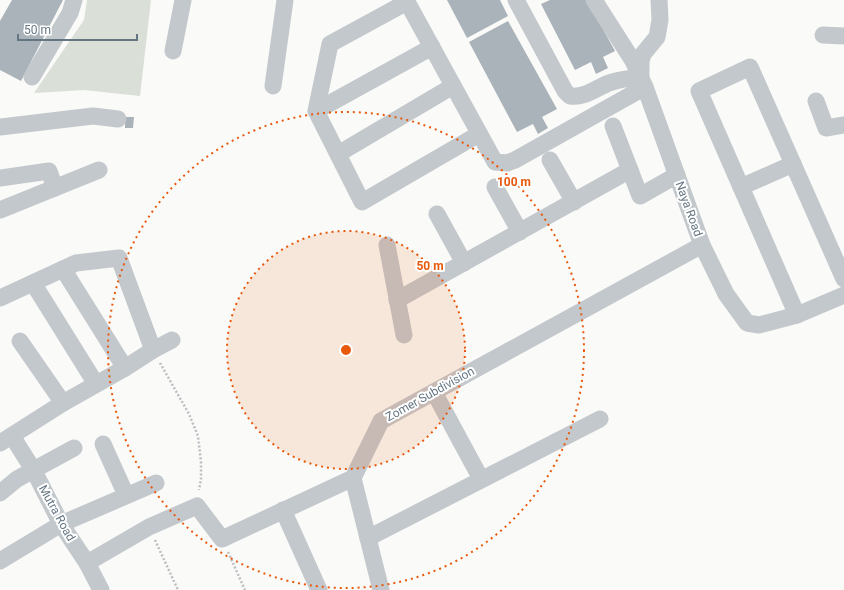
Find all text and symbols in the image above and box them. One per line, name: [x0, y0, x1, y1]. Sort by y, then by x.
scale bar: [18, 16, 137, 42]
text: 50 m: [24, 23, 51, 37]
text: 100 m: [497, 175, 531, 189]
street label: Naya Road: [673, 180, 705, 238]
text: 50 m: [416, 259, 444, 273]
centre of rings: [339, 343, 353, 357]
street label: Zomer Subdivision: [383, 364, 477, 424]
street label: Mutra Road: [36, 483, 78, 543]

